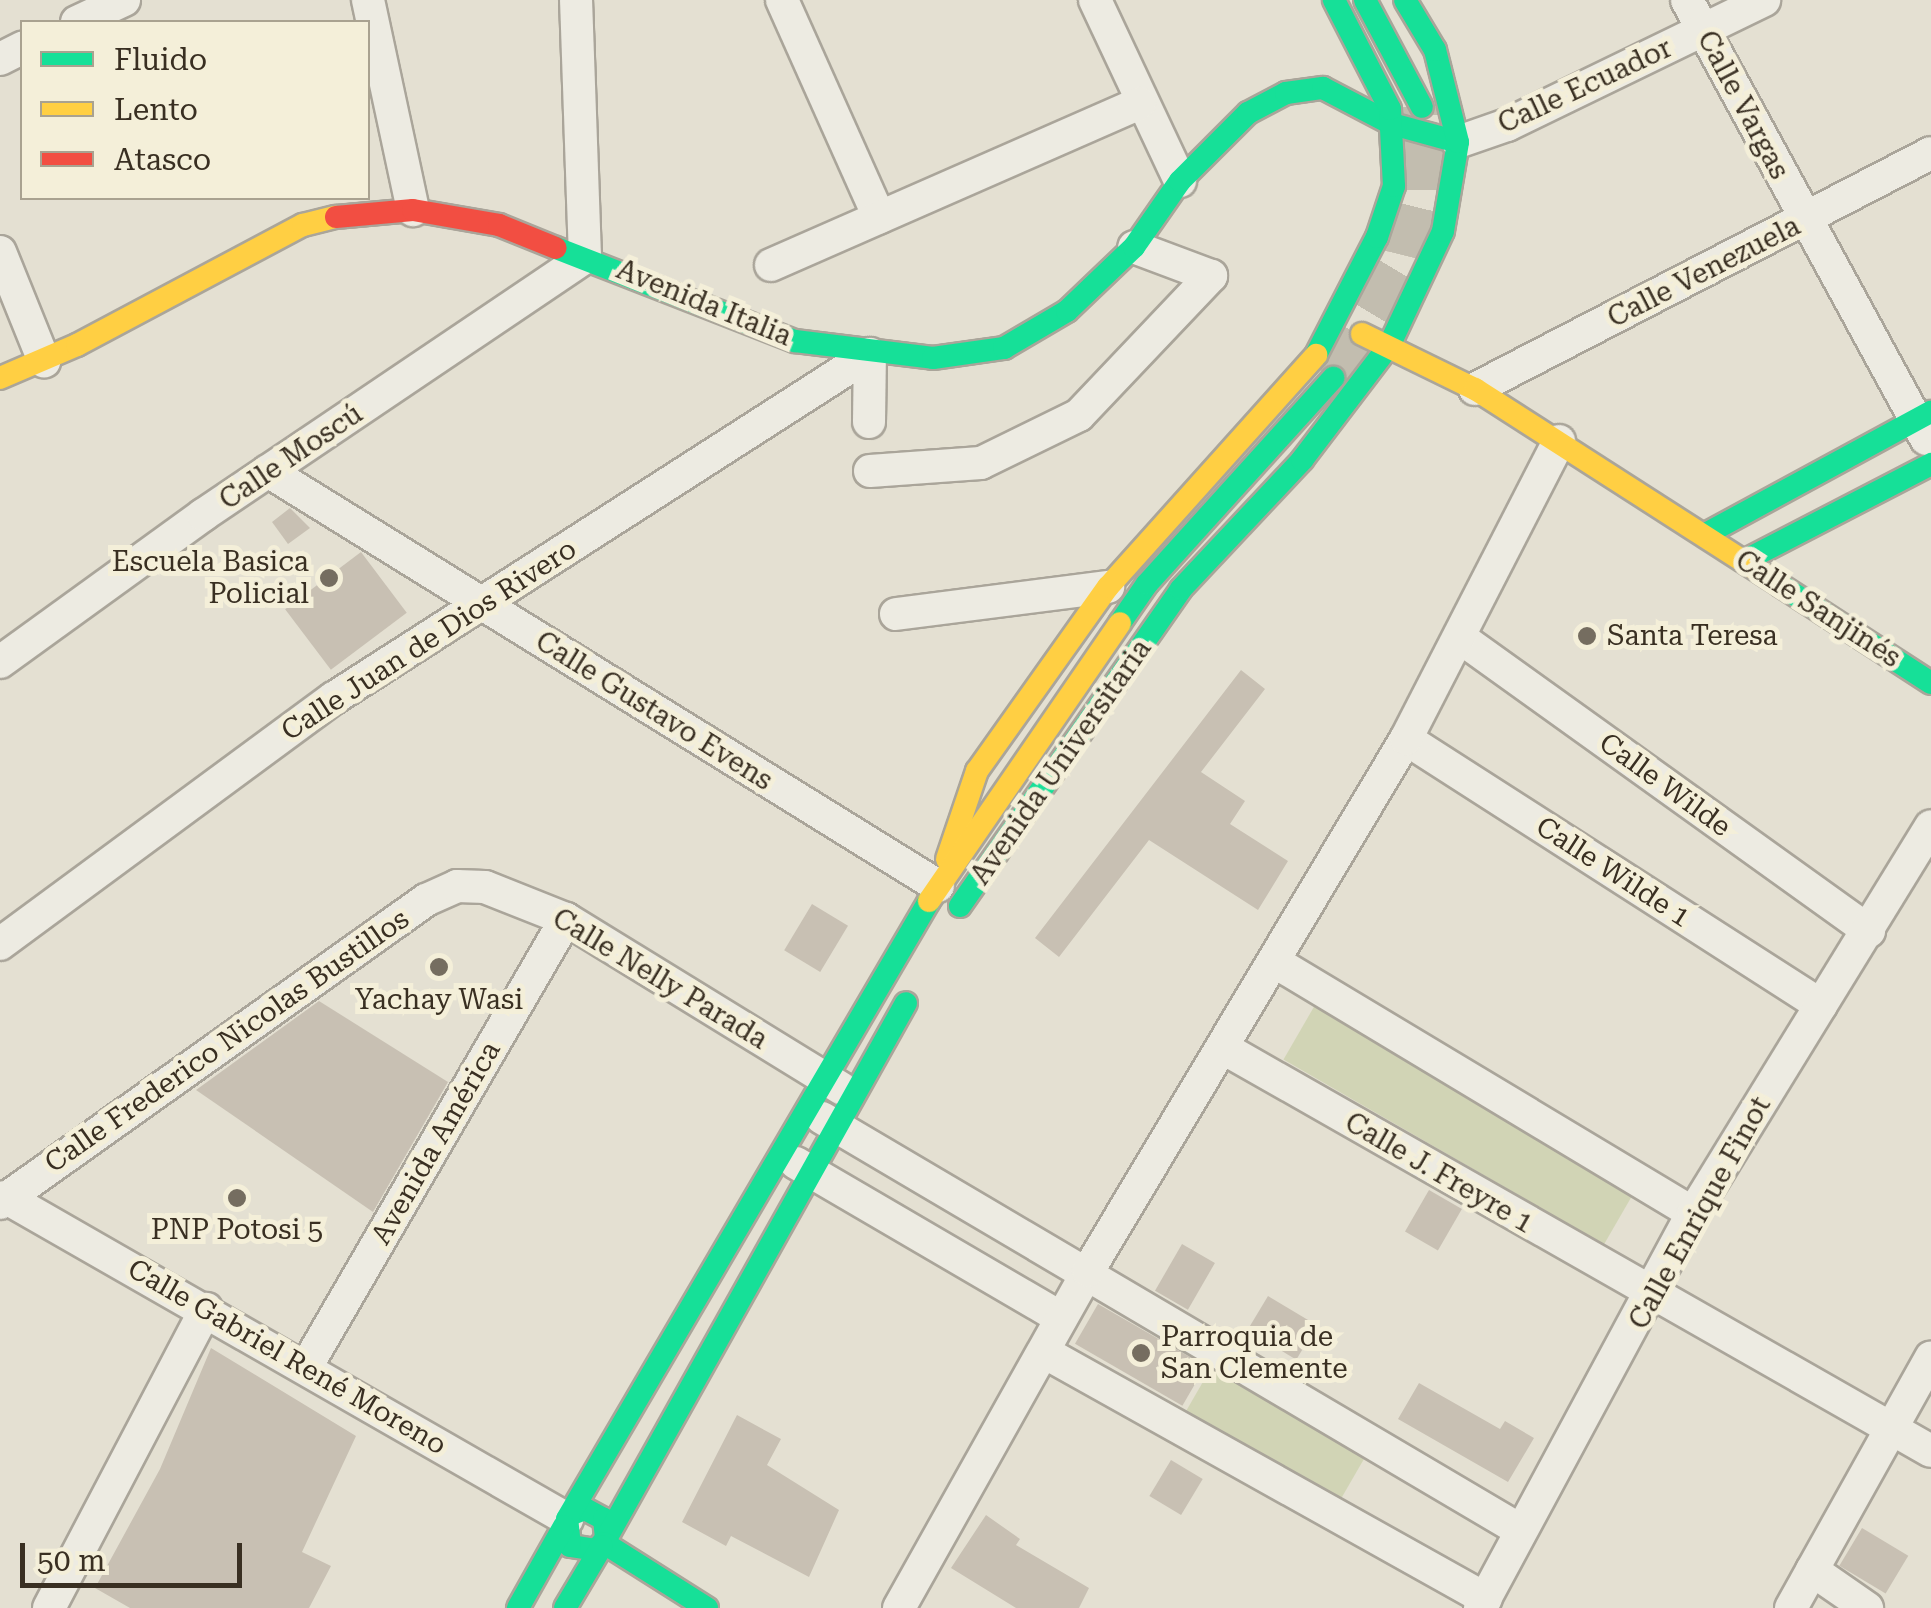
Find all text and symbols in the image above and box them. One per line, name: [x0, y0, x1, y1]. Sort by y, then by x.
legend: [20, 20, 370, 200]
street label: Calle Vargas: [1690, 25, 1796, 185]
street label: Calle Ecuador: [1493, 31, 1677, 141]
text: Fluido: [114, 42, 207, 77]
text: Lento: [114, 92, 198, 127]
text: Atasco: [114, 142, 211, 177]
street label: Calle Venezuela: [1602, 209, 1806, 335]
street label: Avenida Italia: [612, 253, 796, 353]
street label: Calle Moscú: [213, 397, 369, 517]
street label: Calle Juan de Dios Rivero: [275, 532, 583, 748]
street label: Calle Sanjinés: [1729, 543, 1907, 675]
place label: Escuela Basica Policial: [112, 545, 309, 611]
marker: Escuela Basica Policial: [318, 567, 340, 589]
place label: Santa Teresa: [1607, 619, 1778, 653]
street label: Calle Gustavo Evens: [529, 624, 779, 798]
marker: Santa Teresa: [1576, 625, 1598, 647]
street label: Avenida Universitaria: [964, 633, 1158, 891]
street label: Calle Wilde: [1593, 726, 1737, 844]
street label: Calle Wilde 1: [1530, 810, 1696, 934]
street label: Calle Frederico Nicolas Bustillos: [38, 902, 416, 1180]
street label: Calle Nelly Parada: [546, 902, 774, 1056]
marker: Yachay Wasi: [428, 956, 450, 978]
place label: Yachay Wasi: [355, 983, 523, 1017]
street label: Avenida América: [364, 1036, 508, 1250]
street label: Calle Enrique Finot: [1622, 1091, 1778, 1335]
street label: Calle J. Freyre 1: [1339, 1106, 1539, 1240]
marker: PNP Potosi 5: [226, 1187, 248, 1209]
place label: PNP Potosi 5: [151, 1213, 323, 1247]
street label: Calle Gabriel René Moreno: [122, 1252, 452, 1462]
place label: Parroquia de San Clemente: [1161, 1320, 1348, 1386]
marker: Parroquia de San Clemente: [1130, 1342, 1152, 1364]
scale bar: [25, 1523, 248, 1585]
text: 50 m: [37, 1543, 106, 1578]

